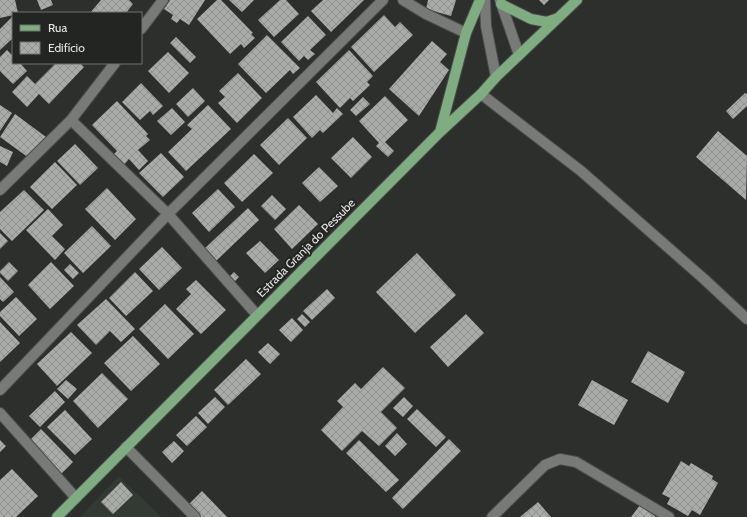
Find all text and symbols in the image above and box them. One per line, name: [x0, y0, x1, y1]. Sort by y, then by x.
legend: [12, 12, 142, 64]
text: Rua: [48, 20, 67, 35]
text: Edifício: [48, 40, 85, 55]
street label: Estrada Granja do Pessube: [253, 195, 358, 300]

